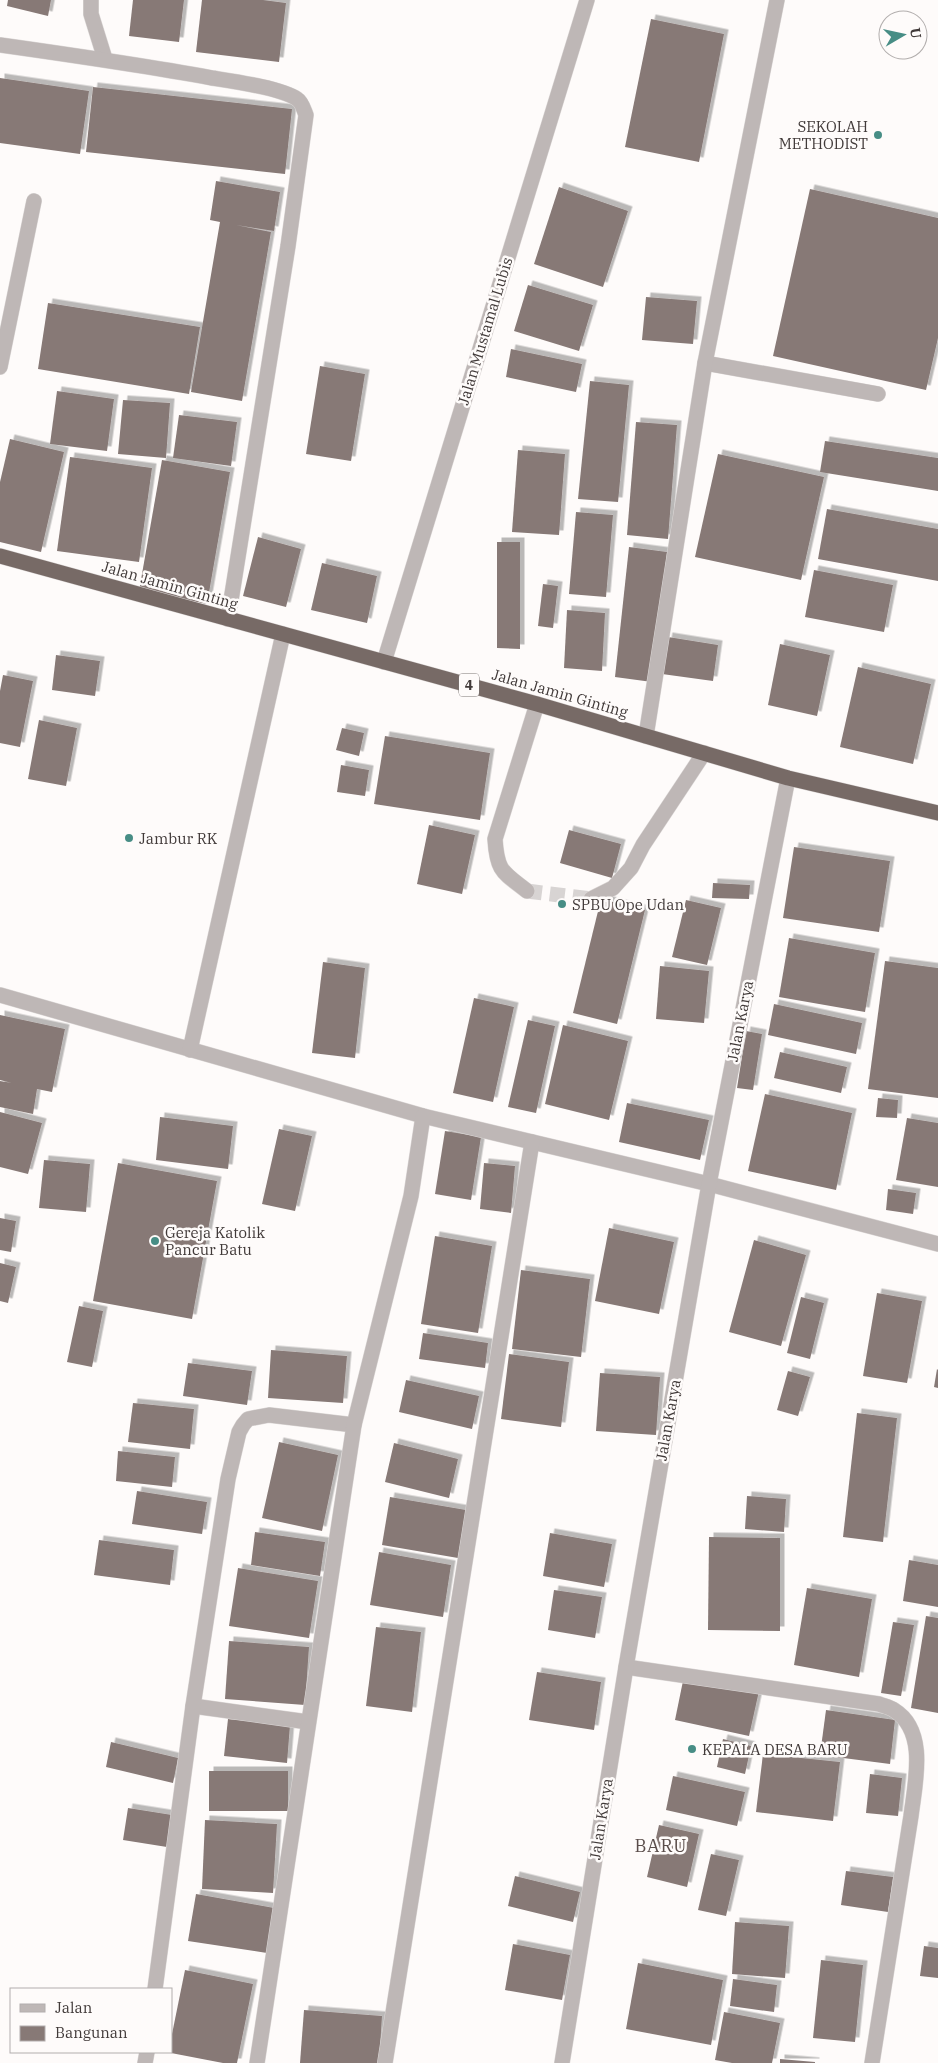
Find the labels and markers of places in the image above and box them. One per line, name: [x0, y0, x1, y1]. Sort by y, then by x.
place label: SEKOLAH METHODIST: [779, 117, 868, 153]
marker: SEKOLAH METHODIST: [872, 129, 884, 141]
place label: Jambur RK: [139, 829, 218, 848]
marker: Jambur RK: [123, 832, 135, 844]
place label: SPBU Ope Udan: [572, 895, 684, 914]
marker: SPBU Ope Udan: [556, 898, 568, 910]
place label: Gereja Katolik Pancur Batu: [165, 1223, 265, 1259]
marker: Gereja Katolik Pancur Batu: [149, 1235, 161, 1247]
place label: KEPALA DESA BARU: [702, 1740, 848, 1759]
marker: KEPALA DESA BARU: [686, 1743, 698, 1755]

